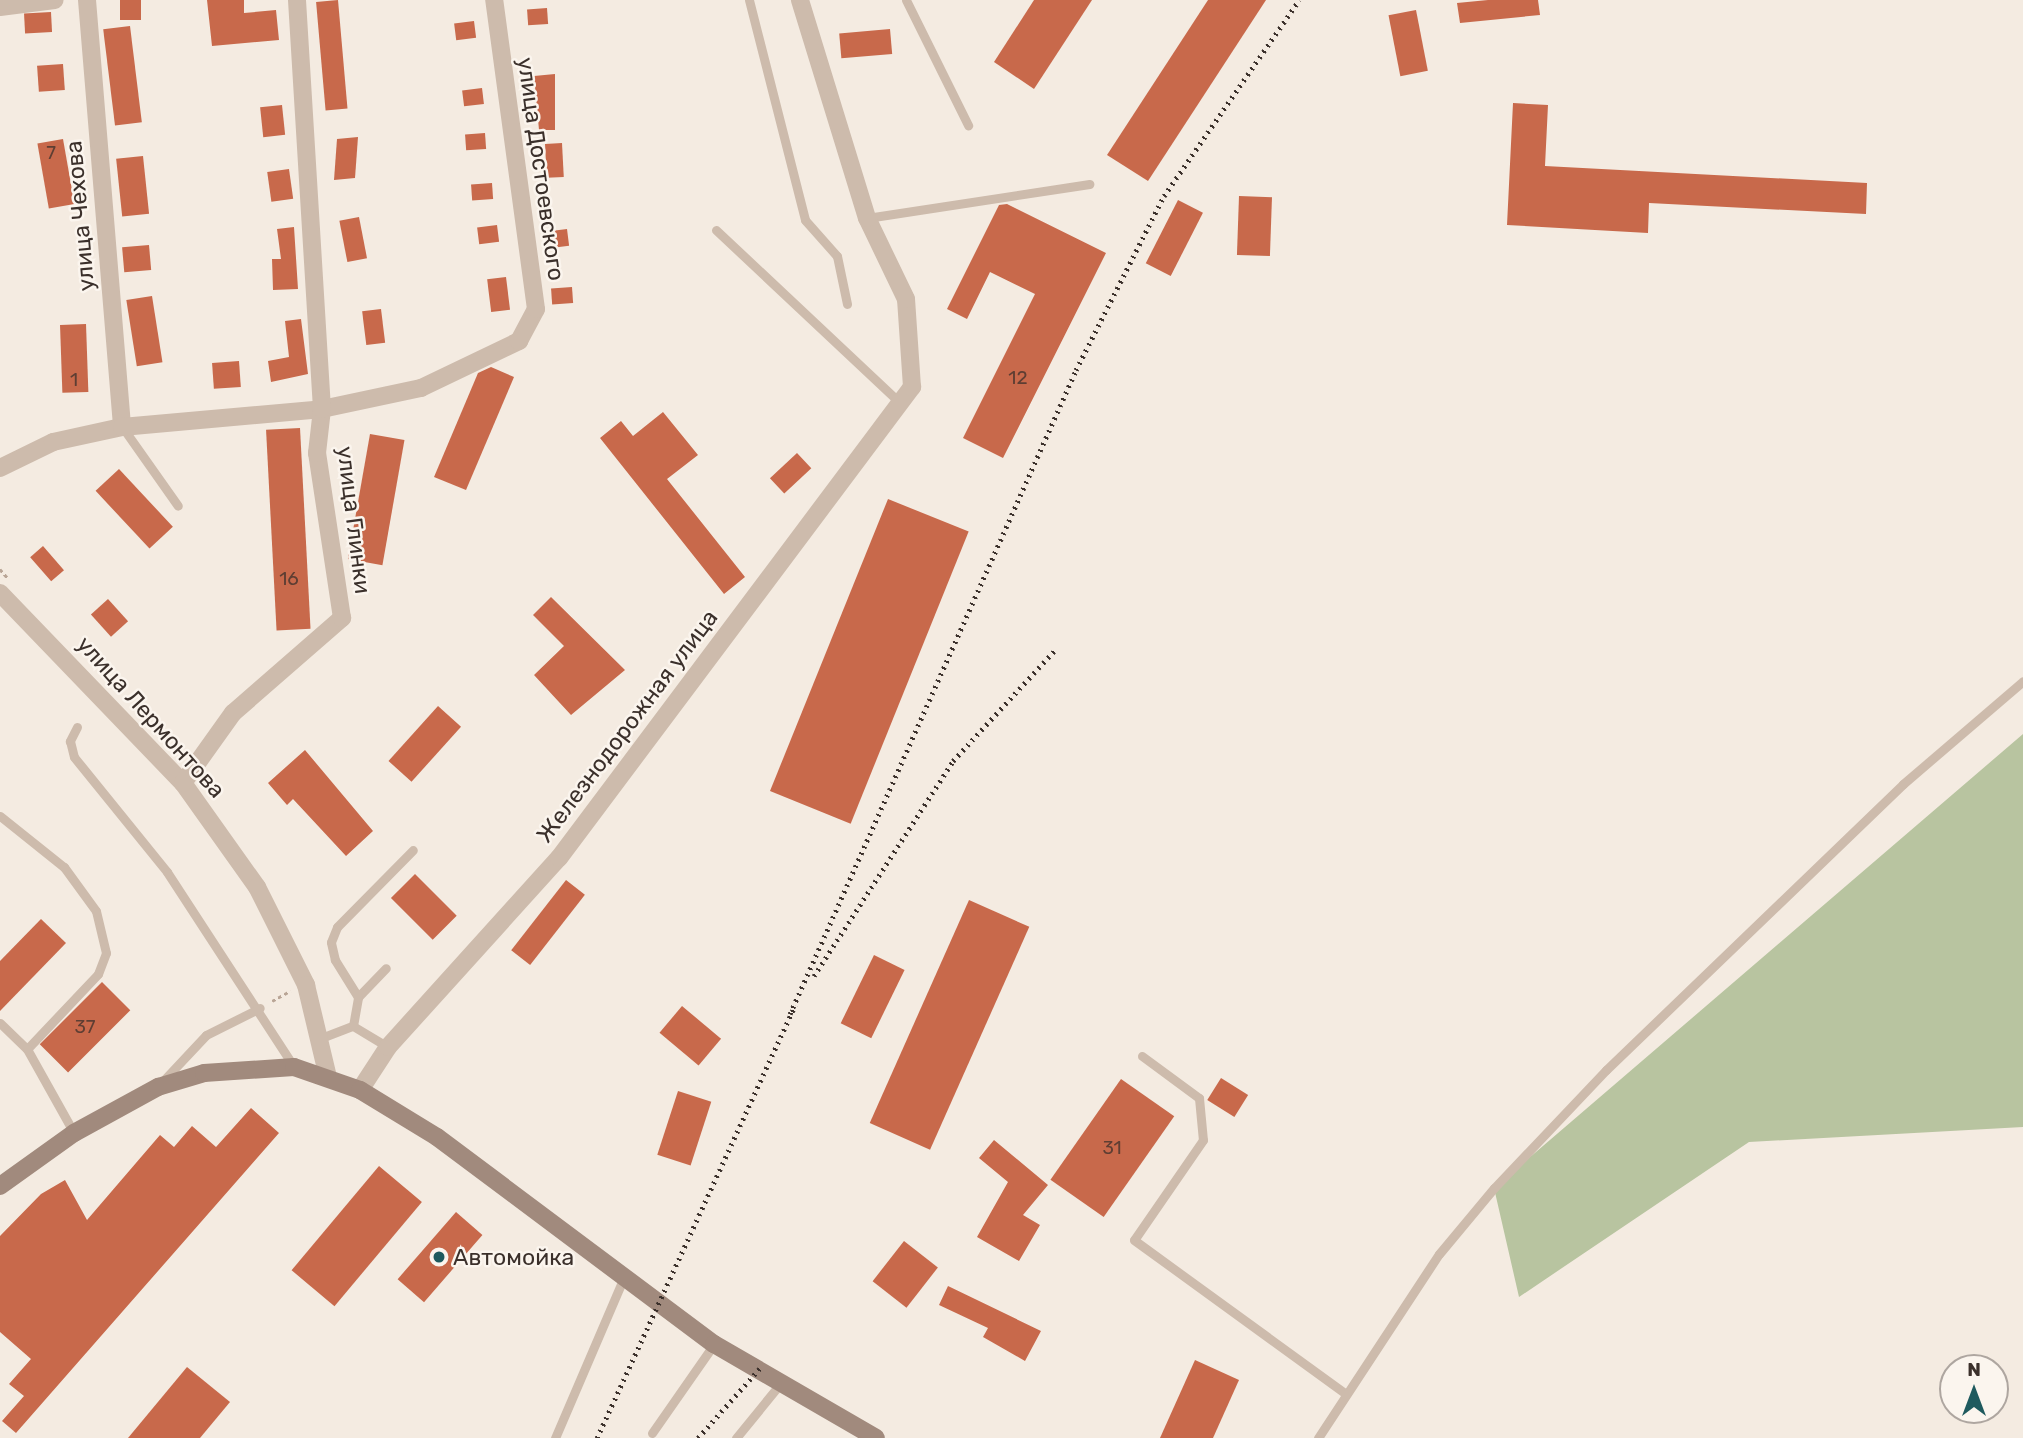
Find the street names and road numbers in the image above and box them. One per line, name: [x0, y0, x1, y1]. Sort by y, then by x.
street label: улица Достоевского: [512, 56, 570, 282]
street label: улица Чехова: [60, 140, 100, 292]
street label: улица Глинки: [331, 445, 377, 595]
street label: Железнодорожная улица: [530, 604, 724, 848]
street label: улица Лермонтова: [71, 630, 231, 804]

